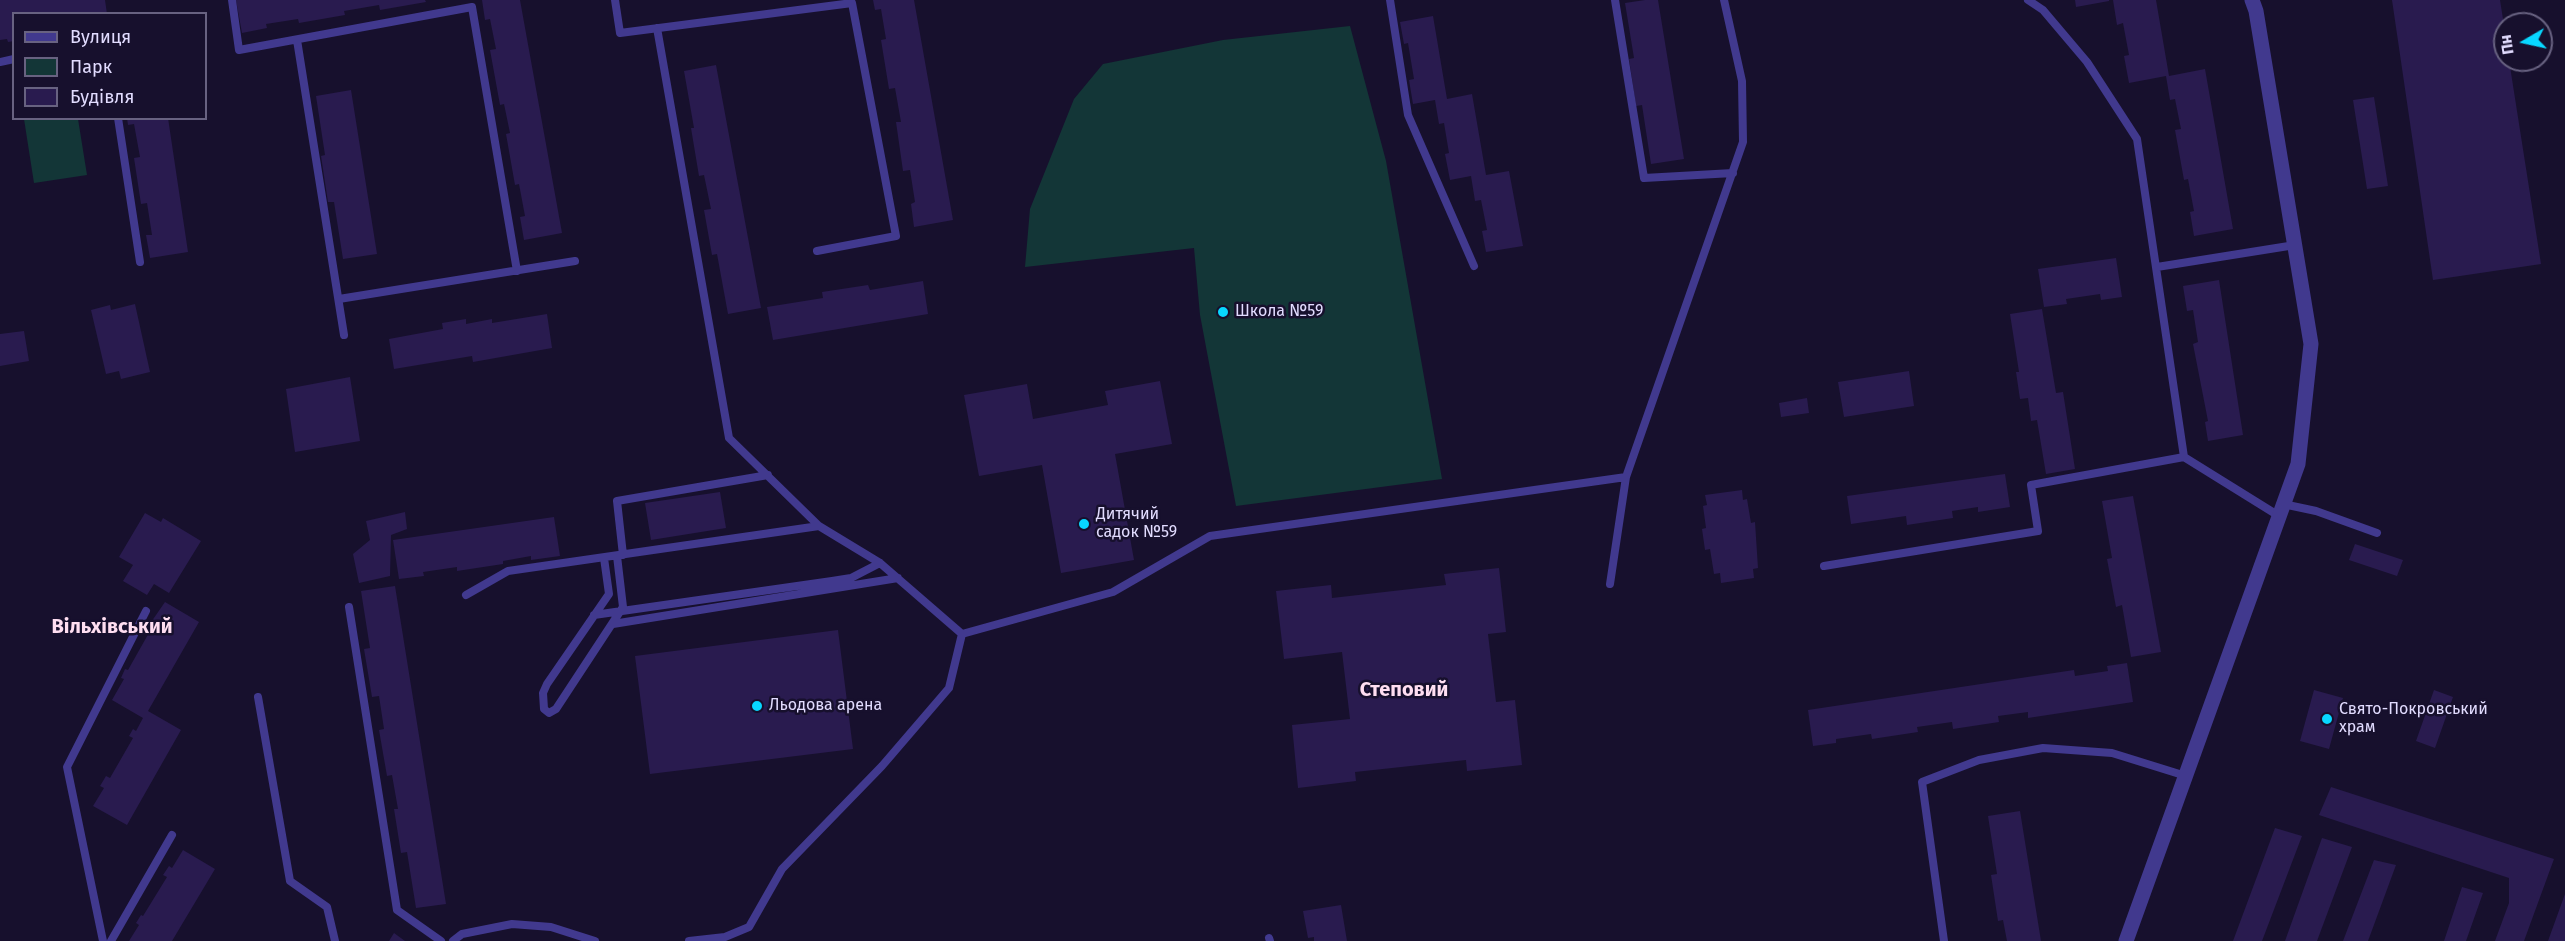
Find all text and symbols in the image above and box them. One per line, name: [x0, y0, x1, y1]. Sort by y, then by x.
legend: [12, 12, 207, 120]
north arrow: [2493, 12, 2553, 72]
text: Вулиця: [70, 26, 131, 48]
text: Пн: [2496, 33, 2518, 56]
text: Парк: [70, 56, 112, 78]
text: Будівля: [70, 86, 134, 108]
place label: Школа №59: [1235, 302, 1323, 322]
marker: Школа №59: [1216, 305, 1230, 319]
place label: Дитячий садок №59: [1096, 505, 1177, 543]
marker: Дитячий садок №59: [1077, 517, 1091, 531]
district label: Вільхівський: [51, 615, 173, 639]
district label: Степовий: [1360, 678, 1448, 702]
place label: Льодова арена: [769, 696, 882, 716]
marker: Льодова арена: [750, 699, 764, 713]
place label: Свято-Покровський храм: [2339, 700, 2488, 738]
marker: Свято-Покровський храм: [2320, 712, 2334, 726]

